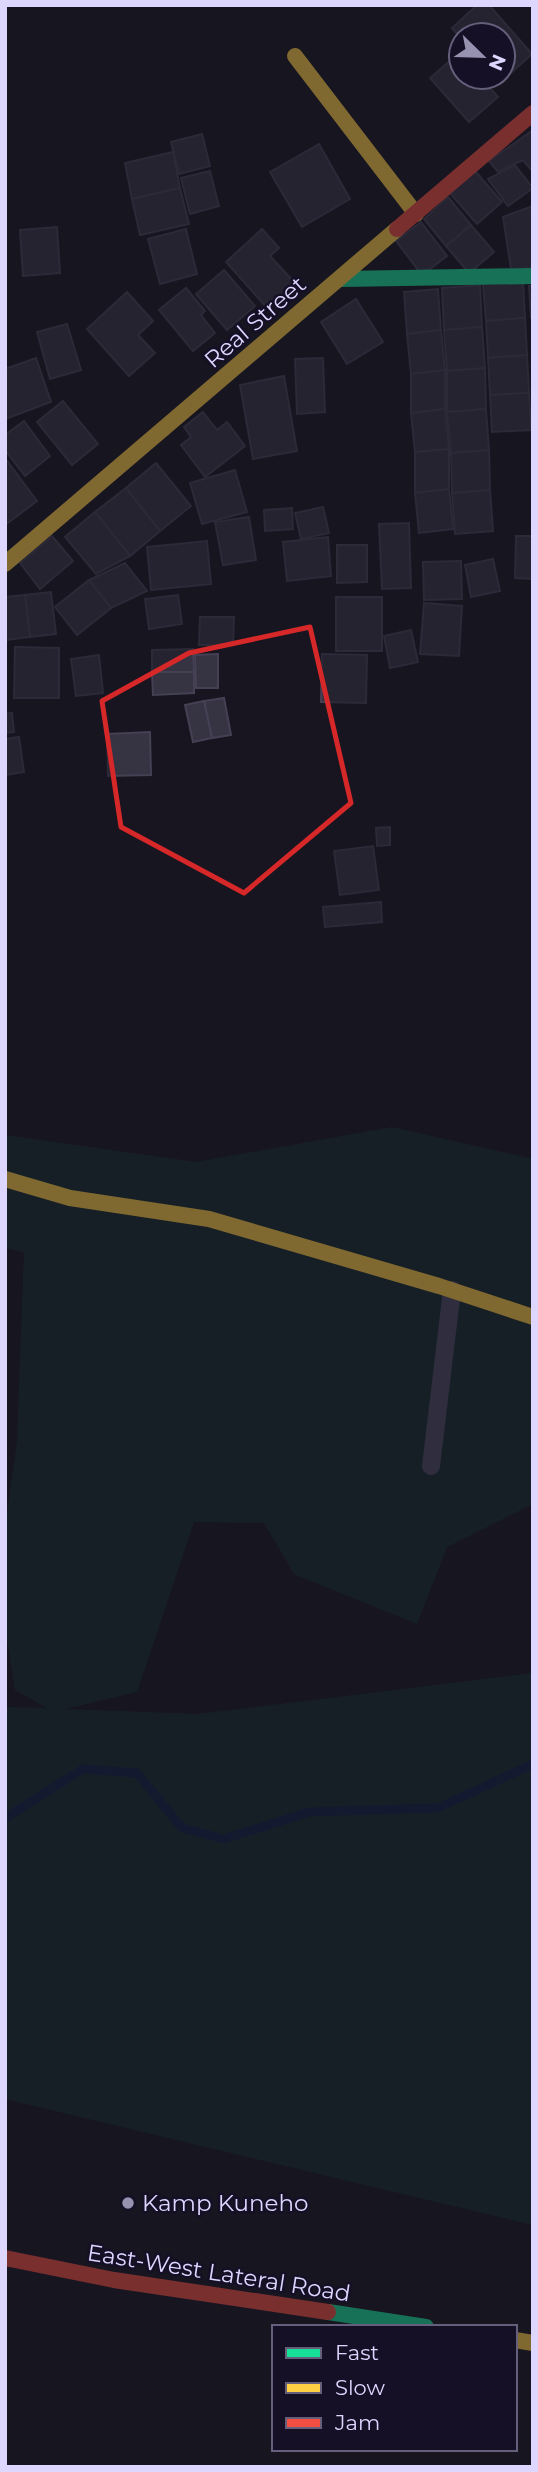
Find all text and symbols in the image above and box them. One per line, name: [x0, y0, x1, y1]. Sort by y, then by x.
north arrow: [447, 21, 517, 91]
text: N: [484, 51, 511, 74]
street label: Real Street: [198, 270, 312, 374]
place label: Kamp Kuneho: [142, 2189, 308, 2217]
marker: Kamp Kuneho: [120, 2195, 136, 2211]
street label: East-West Lateral Road: [85, 2238, 353, 2308]
legend: [272, 2325, 517, 2451]
text: Fast: [335, 2340, 379, 2365]
text: Slow: [335, 2375, 385, 2400]
text: Jam: [334, 2410, 380, 2435]

